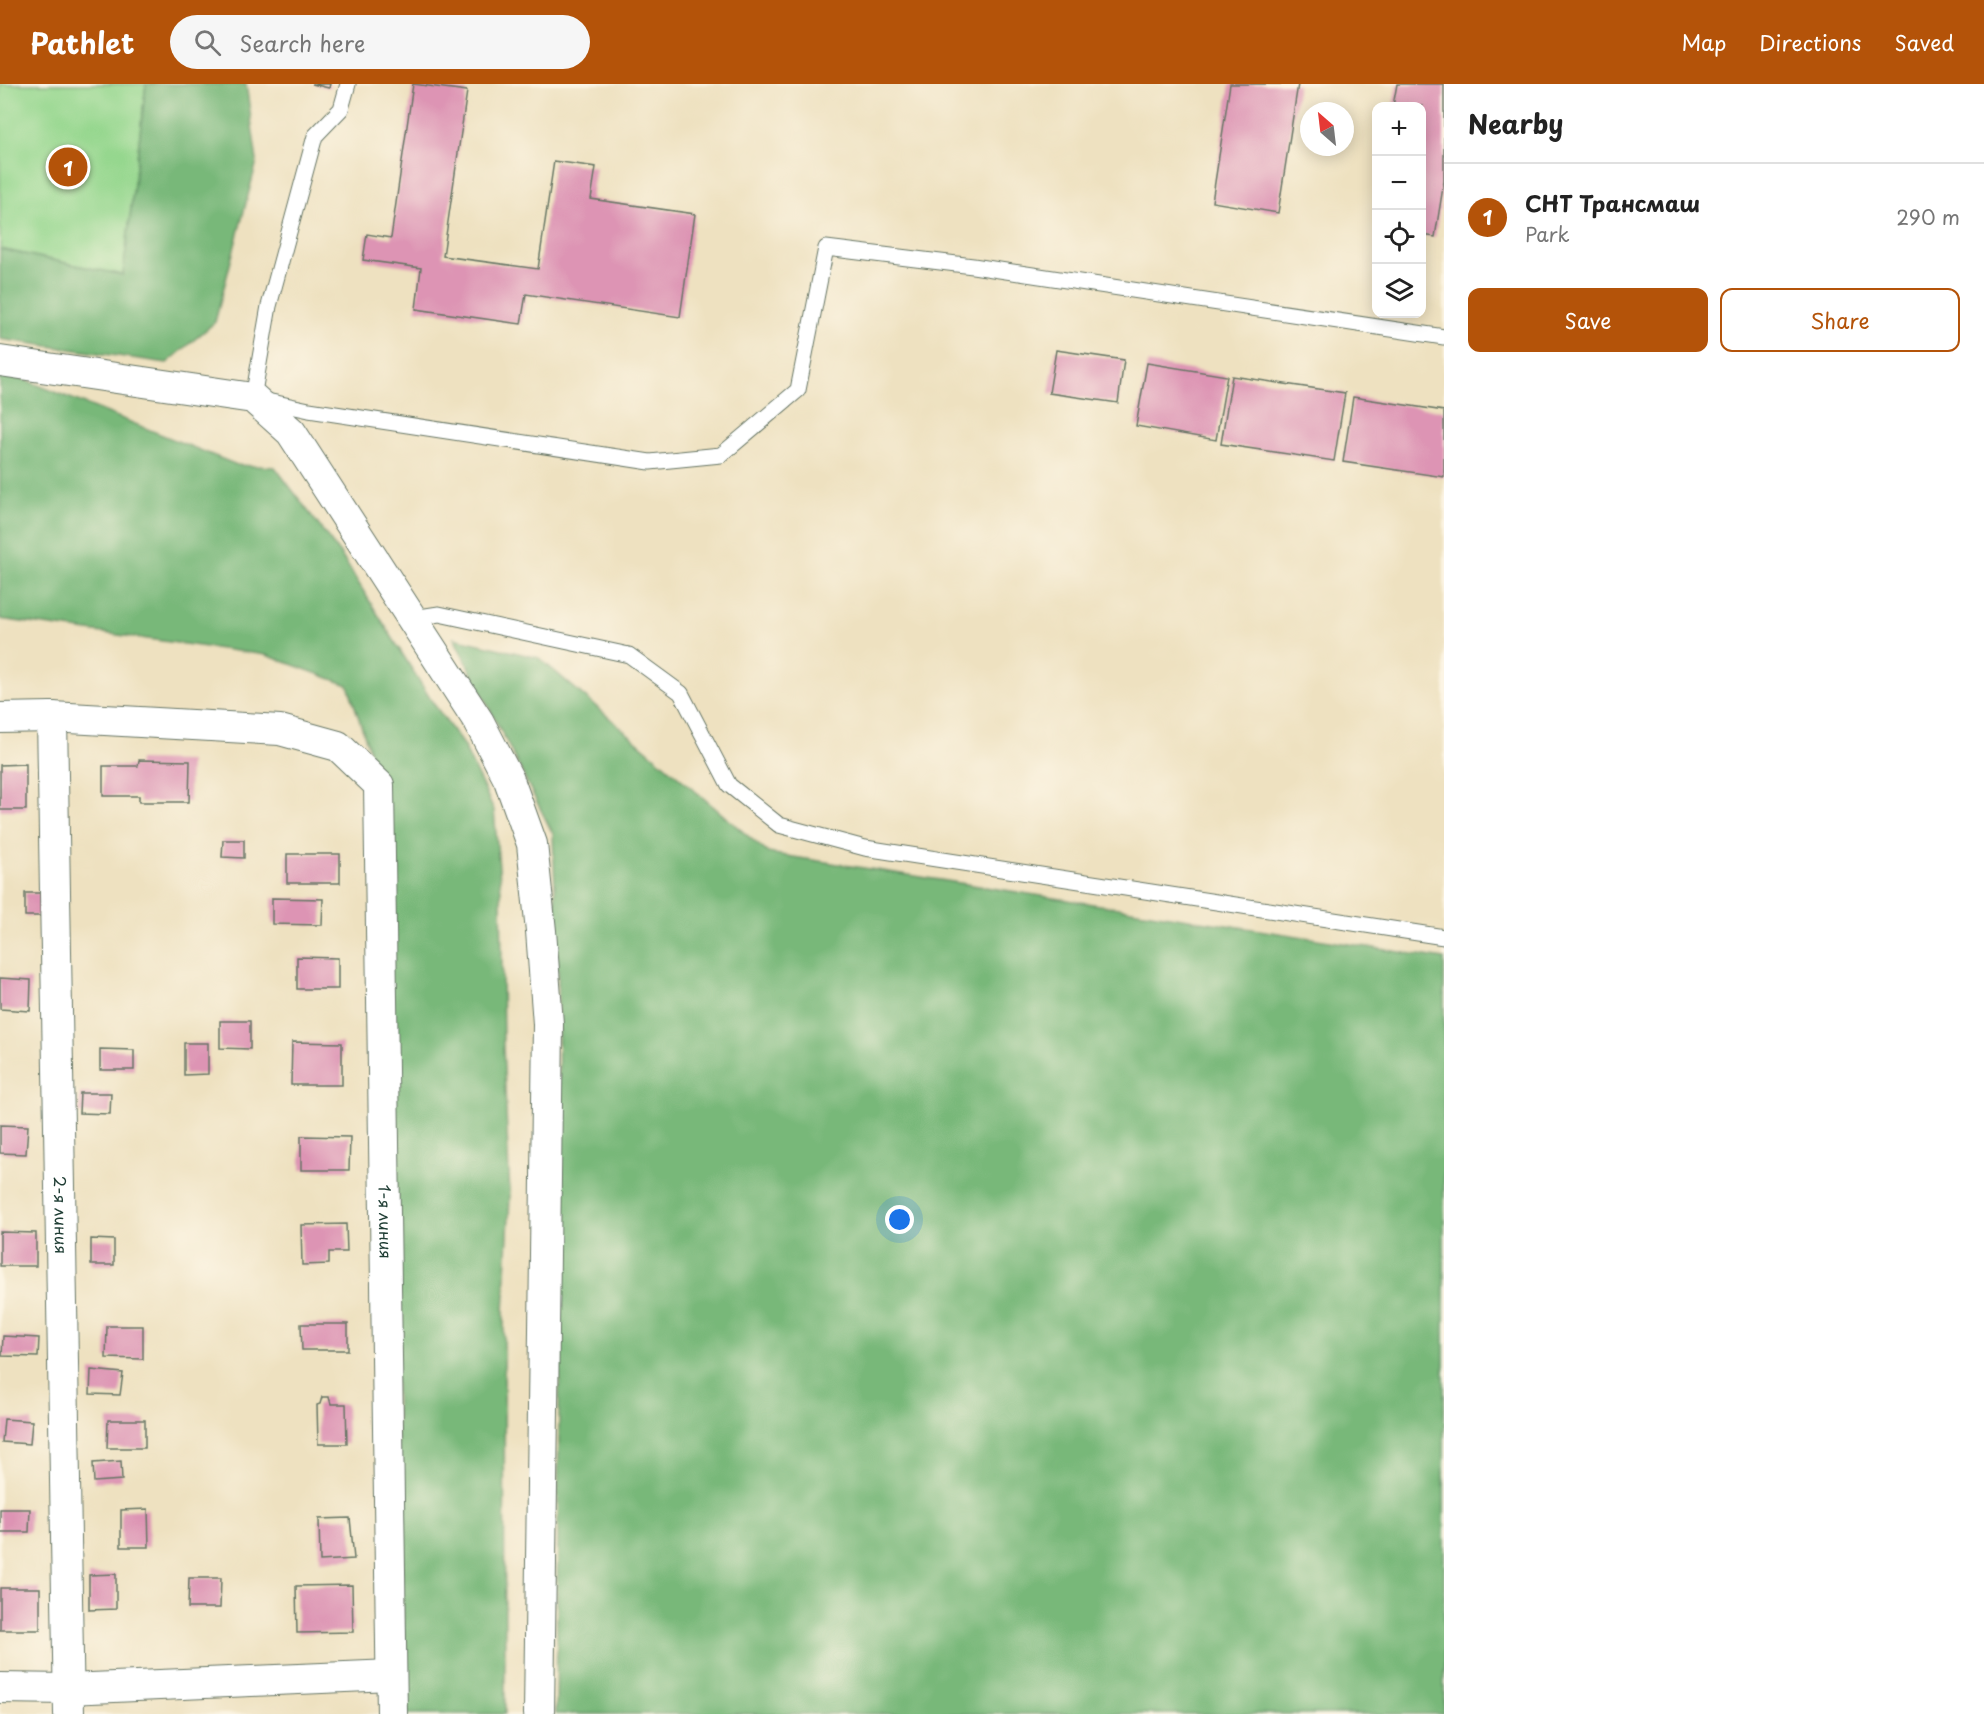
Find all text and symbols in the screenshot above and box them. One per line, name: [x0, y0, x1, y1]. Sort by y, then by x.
search box: [170, 15, 590, 69]
text: Pathlet: [30, 21, 134, 64]
icon: search: [191, 26, 224, 59]
text: Search here: [239, 26, 365, 59]
text: Map: [1681, 26, 1726, 58]
text: Directions: [1759, 26, 1861, 58]
text: Saved: [1894, 26, 1954, 58]
north arrow: [1300, 102, 1354, 156]
map controls: [1372, 102, 1426, 318]
button: +: [1372, 102, 1426, 156]
text: Nearby: [1468, 104, 1563, 143]
pin: 1: [48, 144, 88, 190]
button: −: [1372, 156, 1426, 210]
text: СНТ Трансмаш: [1525, 186, 1700, 219]
text: 1: [1483, 202, 1492, 232]
text: 290 m: [1896, 202, 1960, 232]
button: locate: [1372, 210, 1426, 264]
text: Park: [1525, 219, 1570, 249]
button: layers: [1372, 264, 1426, 318]
button: Save: [1468, 288, 1708, 352]
button: Share: [1720, 288, 1960, 352]
street label: 2-я линия: [49, 1176, 74, 1254]
street label: 1-я линия: [374, 1185, 399, 1259]
your location: [885, 1205, 914, 1234]

